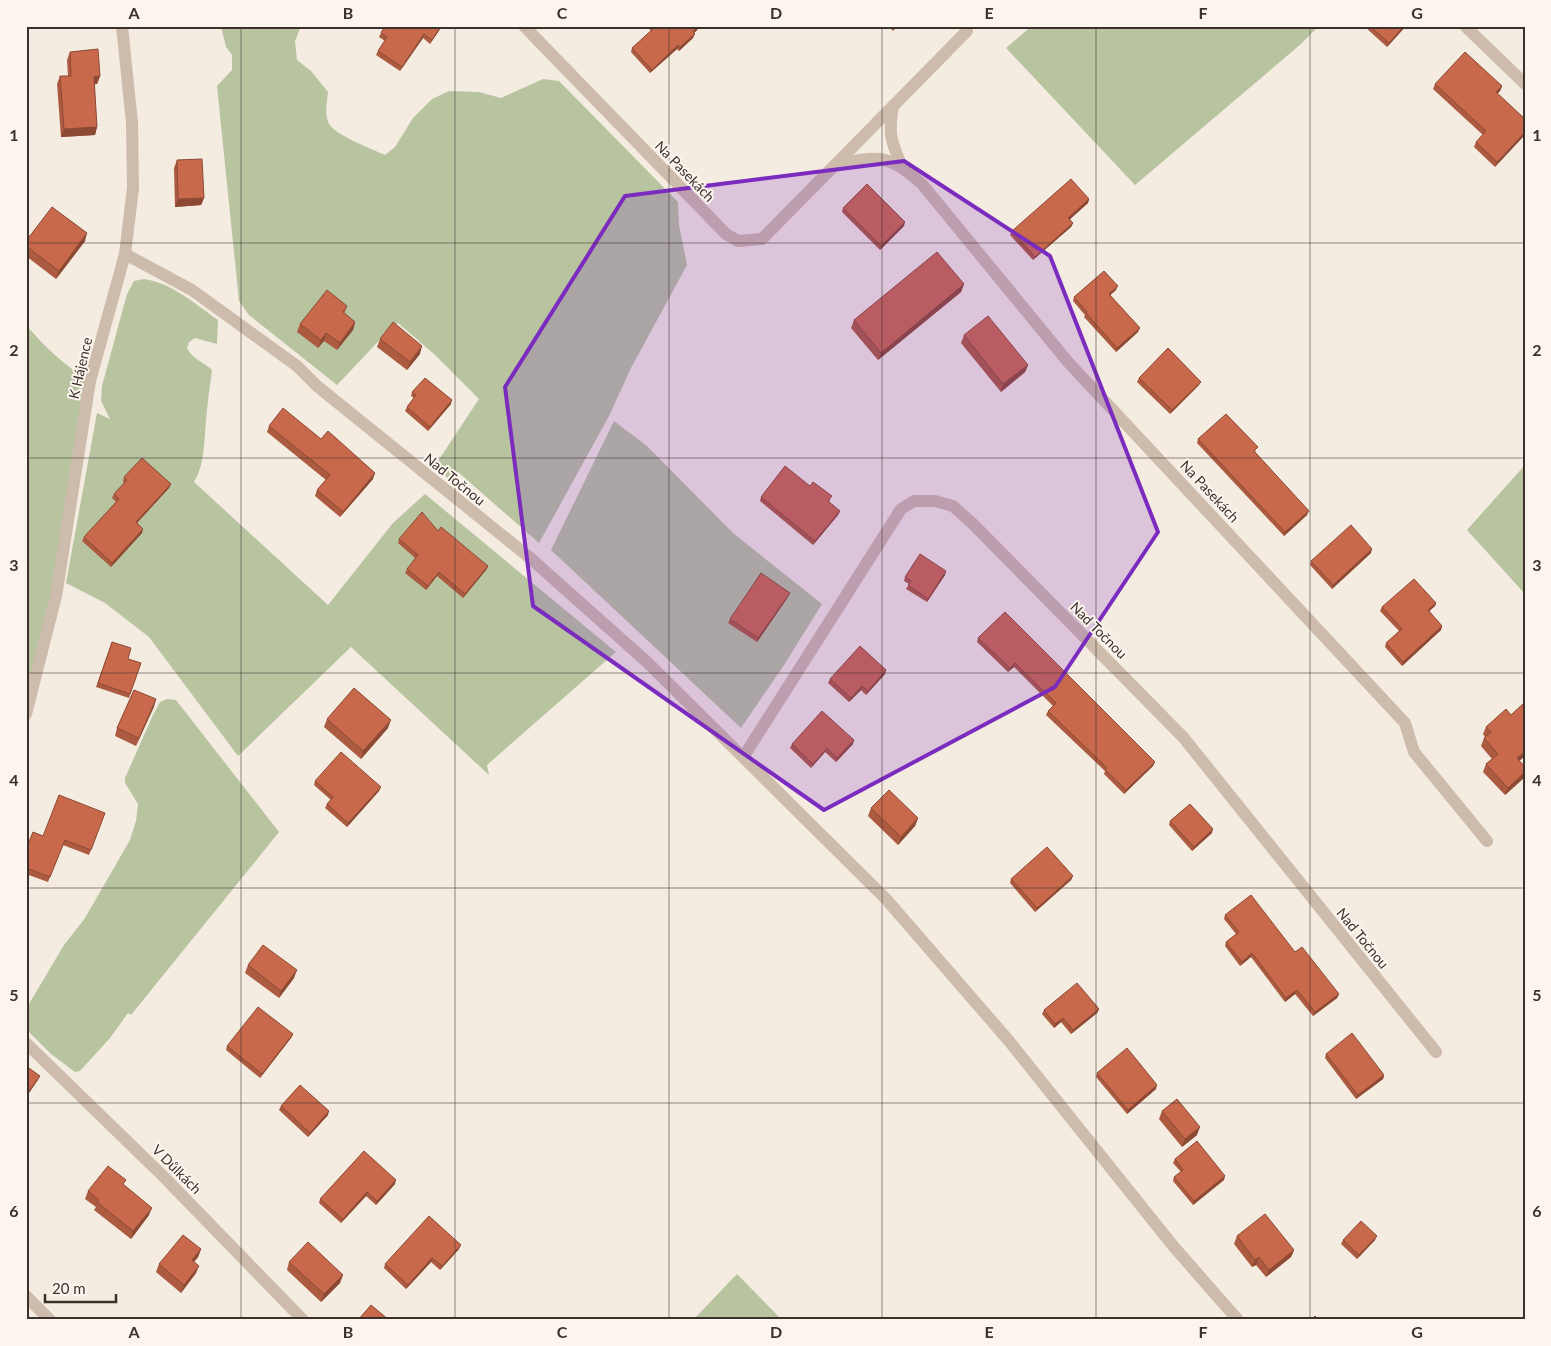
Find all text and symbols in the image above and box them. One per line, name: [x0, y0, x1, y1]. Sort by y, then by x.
text: A: [127, 3, 140, 22]
text: B: [343, 3, 353, 22]
text: C: [557, 3, 568, 22]
text: D: [770, 3, 782, 22]
text: E: [984, 3, 994, 22]
text: F: [1198, 3, 1208, 22]
text: G: [1411, 3, 1423, 22]
text: 1: [9, 125, 19, 144]
text: 1: [1532, 125, 1542, 144]
street label: Na Pasekách: [652, 137, 718, 205]
street label: K Hájence: [65, 335, 95, 401]
text: 2: [9, 340, 19, 359]
text: 2: [1532, 340, 1542, 359]
street label: Nad Točnou: [421, 449, 489, 509]
street label: Na Pasekách: [1177, 457, 1243, 525]
text: 3: [9, 555, 19, 574]
text: 3: [1532, 555, 1542, 574]
street label: Nad Točnou: [1067, 598, 1131, 662]
text: 4: [9, 770, 19, 789]
text: 4: [1532, 770, 1542, 789]
street label: Nad Točnou: [1333, 904, 1393, 972]
text: 5: [9, 985, 19, 1004]
text: 5: [1532, 985, 1542, 1004]
street label: V Důlkách: [149, 1141, 205, 1197]
text: 6: [9, 1201, 19, 1220]
text: 6: [1532, 1201, 1542, 1220]
scale bar: [45, 1271, 116, 1303]
text: 20 m: [52, 1279, 86, 1297]
text: A: [127, 1322, 140, 1341]
text: B: [343, 1322, 353, 1341]
text: C: [557, 1322, 568, 1341]
text: D: [770, 1322, 782, 1341]
text: E: [984, 1322, 994, 1341]
text: F: [1198, 1322, 1208, 1341]
text: G: [1411, 1322, 1423, 1341]

